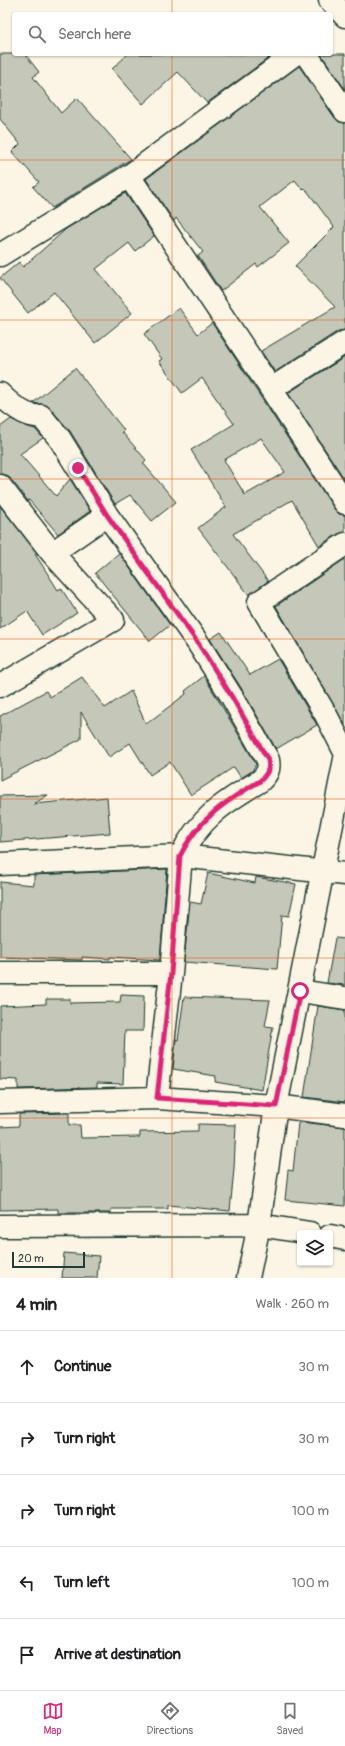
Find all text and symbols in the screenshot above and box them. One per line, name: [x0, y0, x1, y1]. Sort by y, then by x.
search box: [12, 12, 333, 56]
icon: search: [26, 23, 48, 45]
text: Search here: [58, 25, 131, 44]
route end: [69, 459, 87, 477]
route start: [291, 982, 309, 1000]
map controls: [297, 1230, 333, 1266]
button: layers: [297, 1230, 333, 1266]
scale bar: [12, 1250, 85, 1269]
text: 20 m: [18, 1252, 44, 1265]
text: 4 min: [16, 1294, 57, 1315]
text: Walk · 260 m: [255, 1296, 329, 1312]
icon: ahead: [16, 1356, 38, 1378]
text: Continue: [54, 1357, 112, 1376]
text: 30 m: [299, 1359, 329, 1375]
icon: right: [16, 1428, 38, 1450]
text: Turn right: [54, 1429, 115, 1448]
text: 30 m: [299, 1431, 329, 1447]
icon: right: [16, 1500, 38, 1522]
text: Turn right: [54, 1501, 115, 1520]
text: 100 m: [292, 1503, 329, 1519]
icon: left: [16, 1572, 38, 1594]
text: Turn left: [54, 1573, 110, 1592]
text: 100 m: [292, 1575, 329, 1591]
icon: arrive: [16, 1644, 38, 1666]
text: Arrive at destination: [54, 1645, 181, 1664]
tab: Map: [42, 1700, 64, 1737]
tab: Directions: [147, 1700, 193, 1737]
tab: Saved: [276, 1700, 303, 1737]

